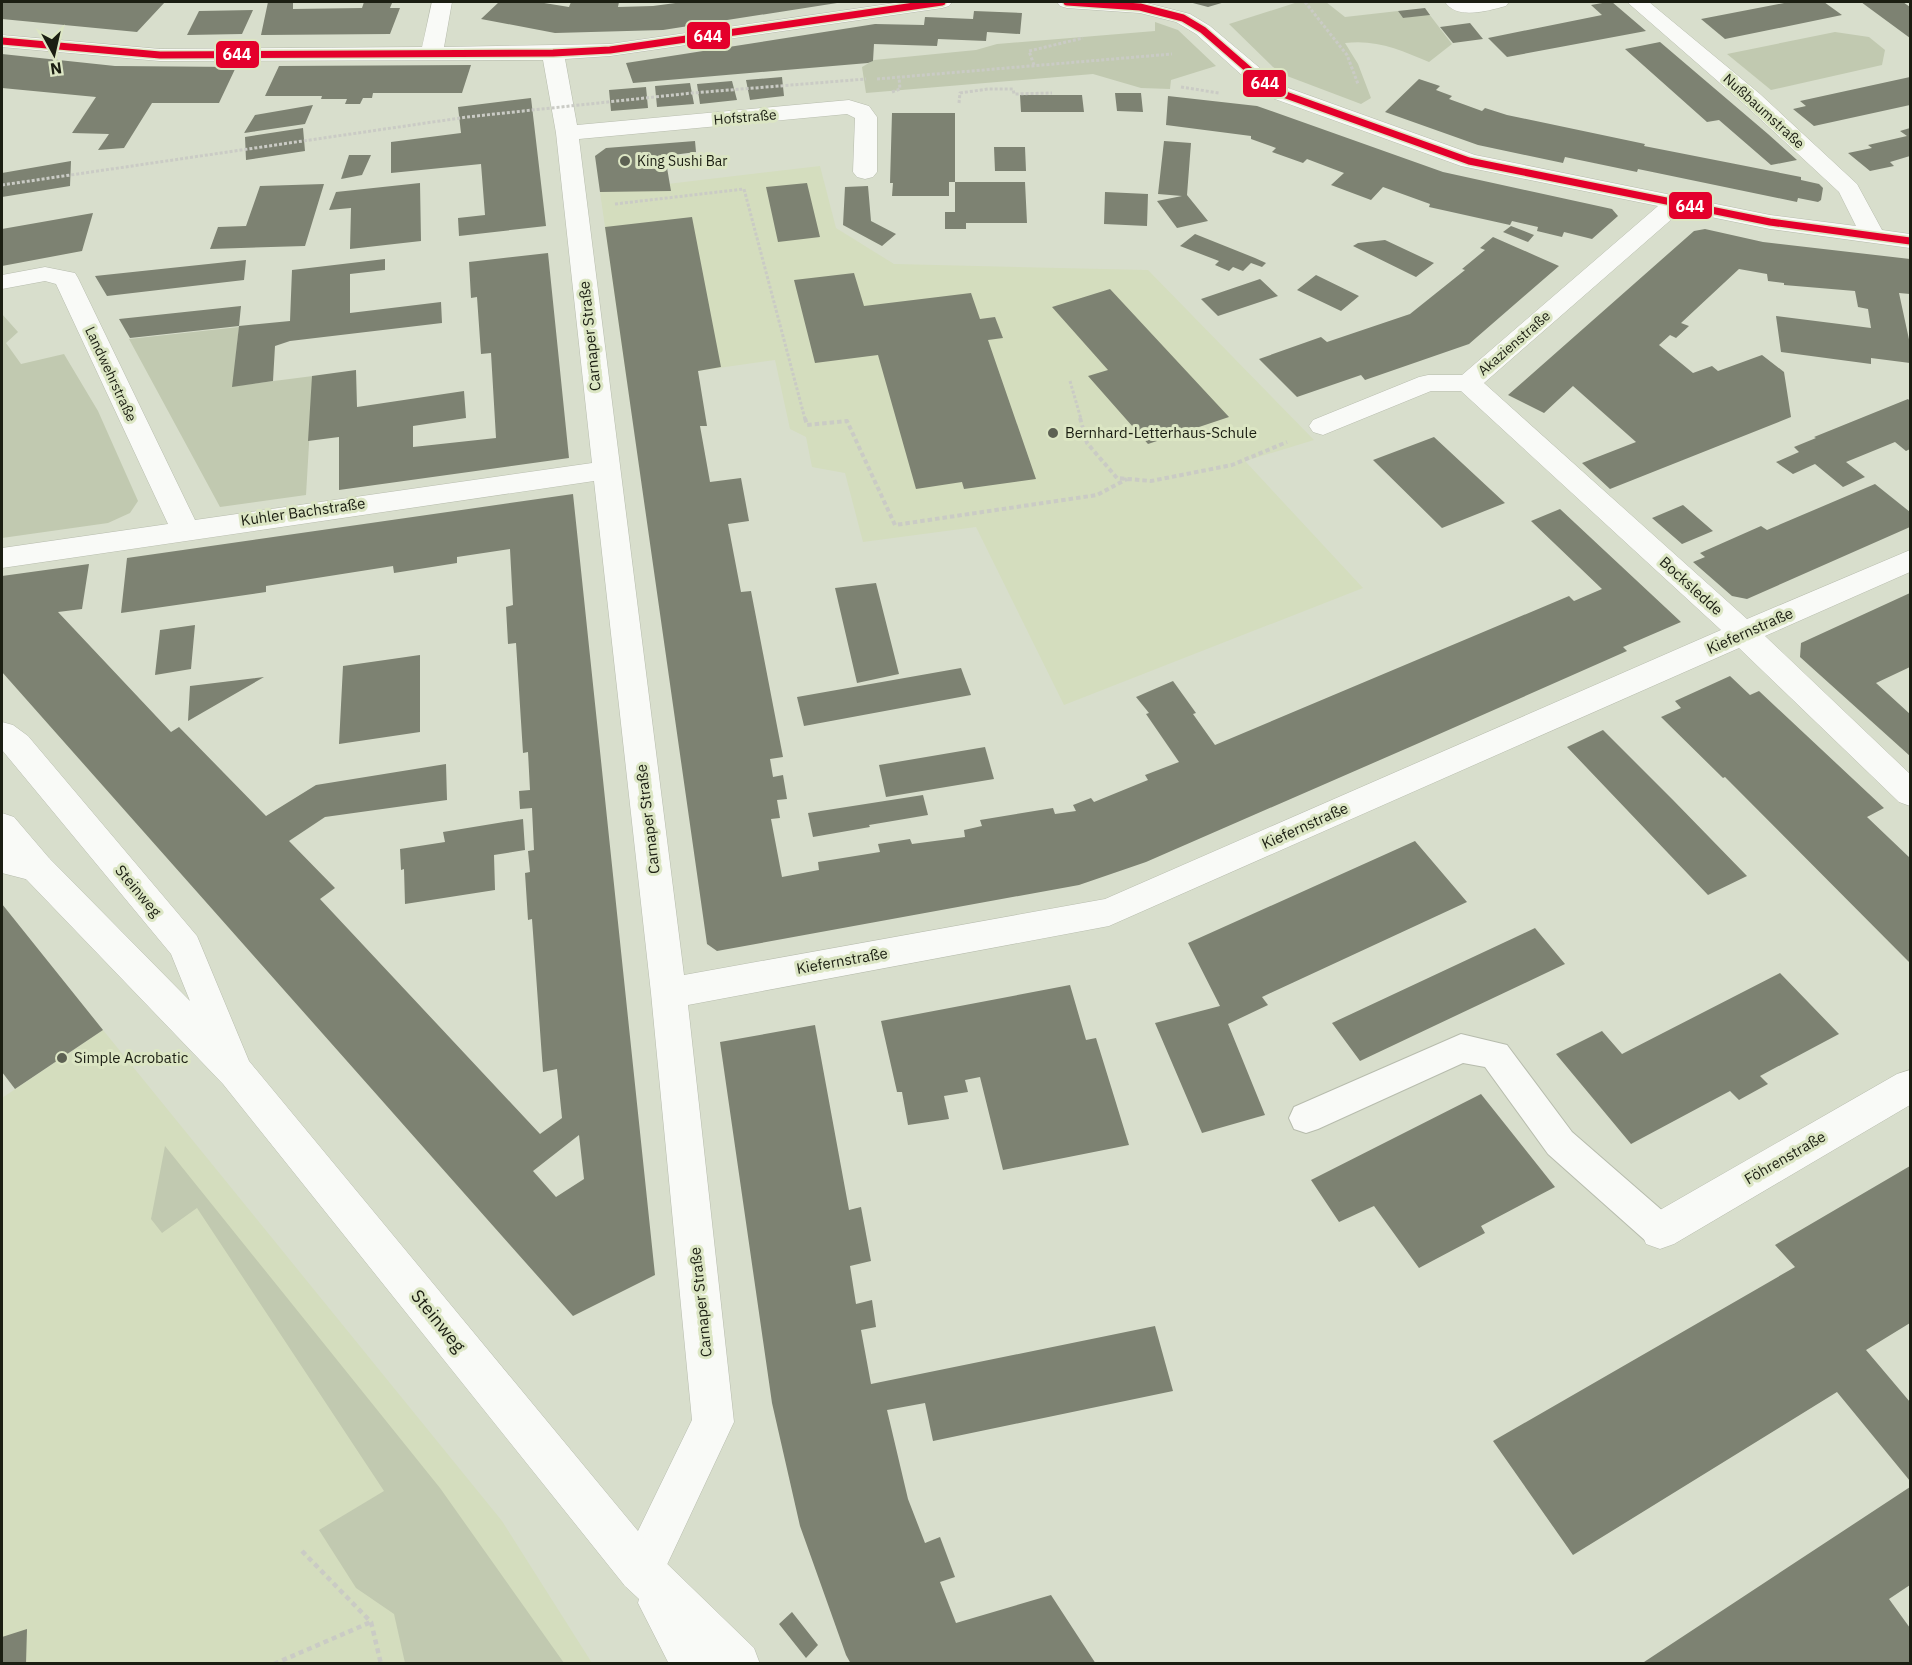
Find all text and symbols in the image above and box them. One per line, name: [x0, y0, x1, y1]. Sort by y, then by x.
line badge: 644: [686, 21, 731, 50]
north arrow: [24, 24, 84, 84]
text: 644: [694, 26, 723, 46]
line badge: 644: [215, 40, 260, 69]
text: 644: [223, 44, 252, 64]
text: N: [49, 58, 63, 80]
line badge: 644: [1242, 69, 1287, 98]
street label: Nußbaumstraße: [1720, 70, 1809, 152]
text: 644: [1251, 73, 1280, 93]
street label: Hofstraße: [713, 105, 777, 129]
place label: King Sushi Bar: [637, 152, 727, 170]
marker: King Sushi Bar: [618, 154, 632, 168]
line badge: 644: [1668, 191, 1713, 220]
text: 644: [1676, 196, 1705, 216]
street label: Carnaper Straße: [574, 280, 605, 392]
street label: Akazienstraße: [1474, 306, 1554, 379]
street label: Landwehrstraße: [81, 324, 141, 425]
place label: Bernhard-Letterhaus-Schule: [1065, 423, 1257, 442]
marker: Bernhard-Letterhaus-Schule: [1046, 426, 1060, 440]
street label: Kuhler Bachstraße: [240, 493, 366, 530]
street label: Bocksledde: [1656, 552, 1727, 619]
street label: Kiefernstraße: [1704, 603, 1796, 658]
street label: Carnaper Straße: [631, 763, 664, 875]
street label: Kiefernstraße: [1259, 798, 1351, 853]
street label: Steinweg: [111, 861, 166, 921]
street label: Kiefernstraße: [795, 943, 889, 978]
place label: Simple Acrobatic: [74, 1048, 189, 1067]
marker: Simple Acrobatic: [55, 1051, 69, 1065]
street label: Föhrenstraße: [1741, 1127, 1829, 1189]
street label: Carnaper Straße: [685, 1246, 716, 1358]
street label: Steinweg: [406, 1285, 471, 1357]

